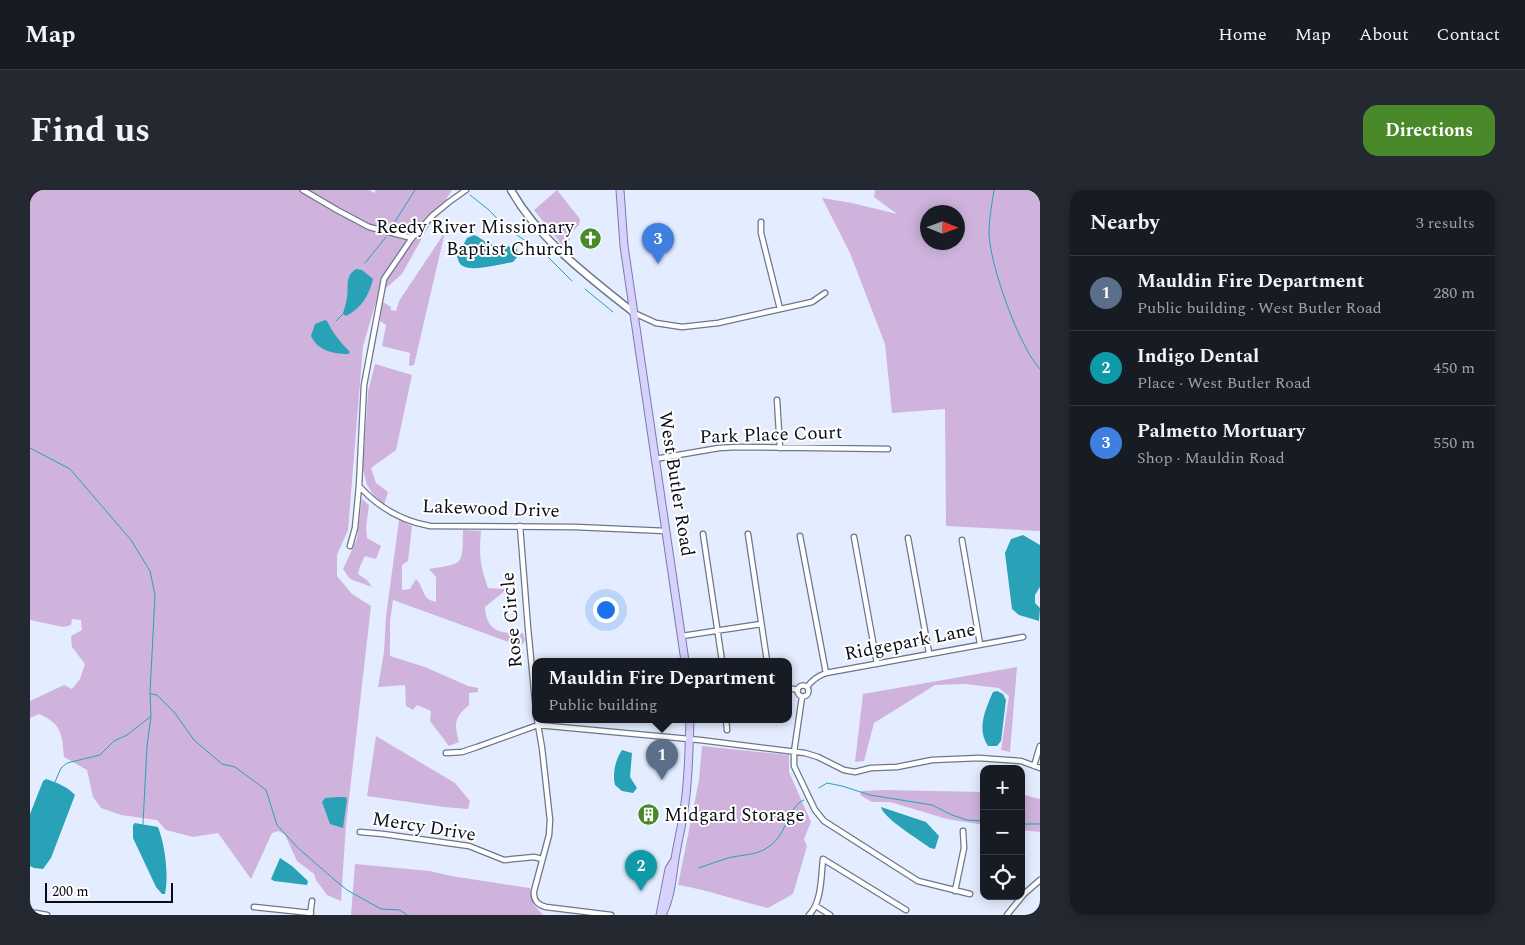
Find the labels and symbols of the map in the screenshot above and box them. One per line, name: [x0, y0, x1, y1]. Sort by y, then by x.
north arrow: [920, 205, 965, 250]
place label: Reedy River Missionary Baptist Church: [376, 213, 575, 264]
pin: 3: [642, 223, 674, 264]
church icon: Reedy River Missionary Baptist Church: [578, 226, 602, 250]
street label: West Butler Road: [650, 409, 702, 559]
street label: Park Place Court: [699, 418, 843, 452]
street label: Lakewood Drive: [422, 492, 560, 526]
street label: Rose Circle: [493, 571, 531, 669]
your location: [593, 597, 619, 623]
street label: Ridgepark Lane: [842, 615, 978, 669]
pin: 1: [646, 739, 678, 780]
place label: Midgard Storage: [664, 801, 805, 830]
building icon: Midgard Storage: [636, 803, 660, 827]
street label: Mercy Drive: [370, 805, 478, 849]
pin: 2: [625, 850, 657, 891]
scale bar: [45, 880, 172, 903]

